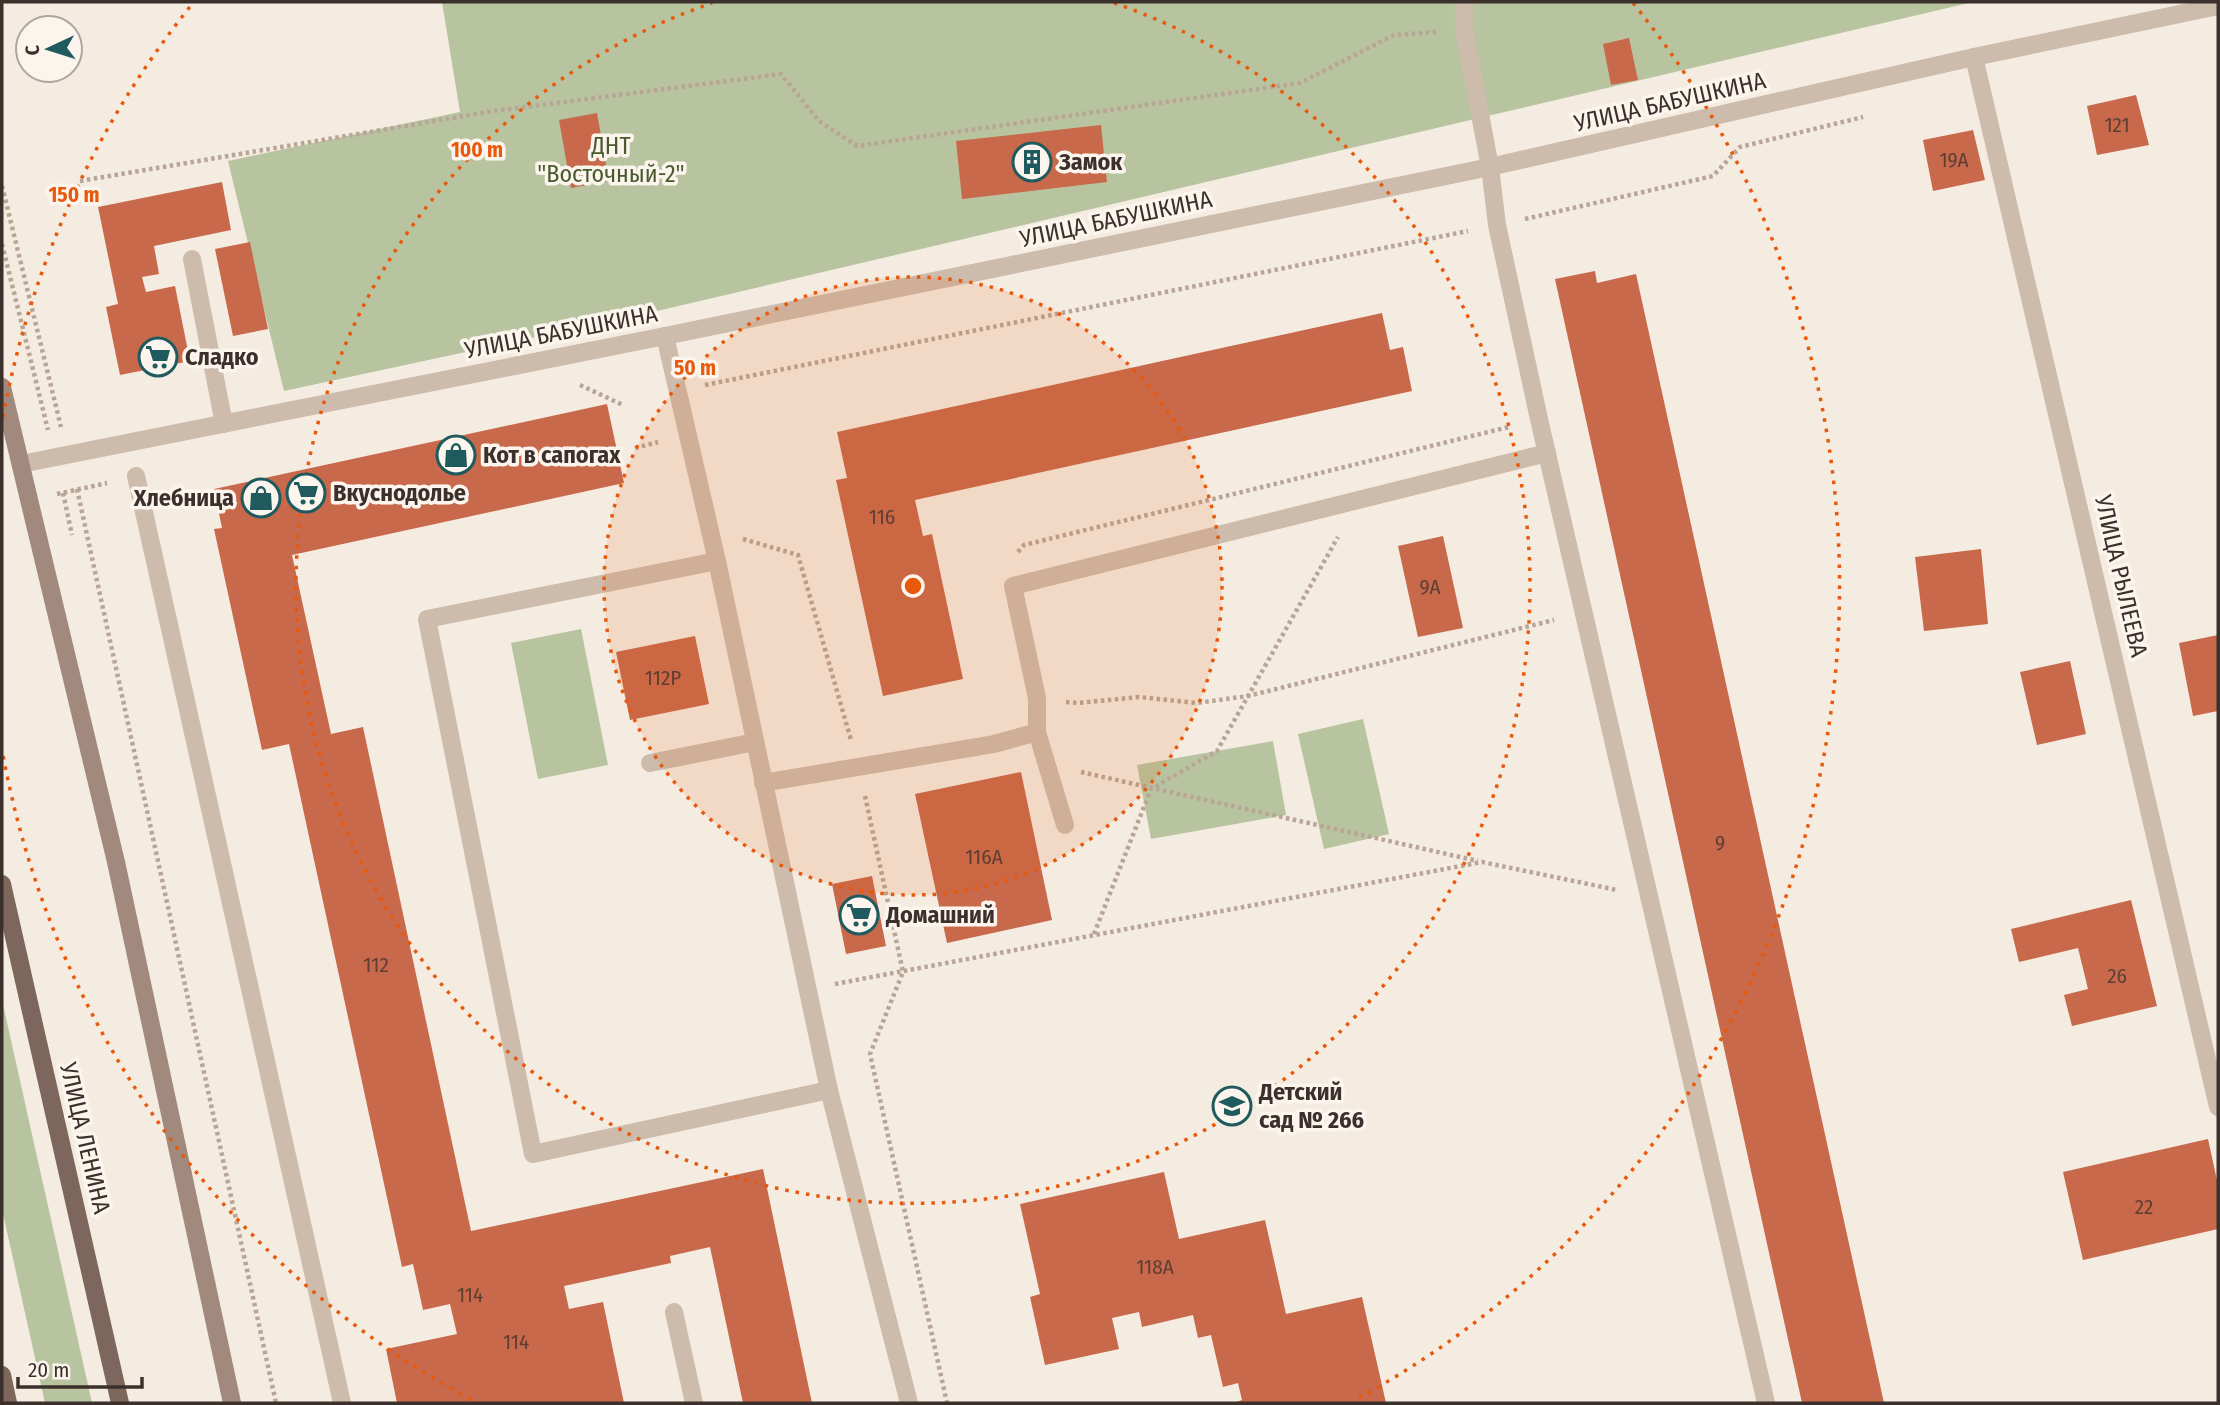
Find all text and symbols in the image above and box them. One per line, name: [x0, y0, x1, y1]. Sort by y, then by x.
north arrow: [14, 14, 84, 84]
text: С: [21, 44, 44, 56]
street label: УЛИЦА БАБУШКИНА: [1571, 66, 1769, 138]
house number: 121: [2104, 112, 2130, 138]
park label: ДНТ "Восточный-2": [537, 132, 685, 188]
text: 100 m: [451, 137, 503, 163]
building icon: Замок: [1011, 141, 1053, 183]
house number: 19А: [1939, 147, 1969, 173]
place label: Замок: [1058, 148, 1123, 176]
text: 150 m: [48, 182, 100, 208]
street label: УЛИЦА БАБУШКИНА: [1016, 185, 1215, 253]
street label: УЛИЦА БАБУШКИНА: [461, 300, 660, 365]
supermarket icon: Сладко: [137, 336, 179, 378]
place label: Сладко: [185, 343, 259, 371]
text: 50 m: [674, 355, 716, 381]
shop icon: Кот в сапогах: [435, 434, 477, 476]
place label: Кот в сапогах: [483, 441, 621, 469]
supermarket icon: Вкуснодолье: [285, 472, 327, 514]
shop icon: Хлебница: [240, 477, 282, 519]
place label: Вкуснодолье: [333, 479, 466, 507]
place label: Хлебница: [133, 484, 234, 512]
street label: УЛИЦА РЫЛЕЕВА: [2089, 491, 2153, 660]
house number: 116: [869, 504, 895, 530]
centre of rings: [901, 574, 925, 598]
house number: 9А: [1419, 574, 1441, 600]
house number: 112Р: [645, 665, 681, 691]
house number: 9: [1715, 830, 1725, 856]
house number: 116А: [965, 844, 1003, 870]
supermarket icon: Домашний: [838, 894, 880, 936]
place label: Домашний: [885, 901, 995, 929]
house number: 112: [363, 952, 389, 978]
house number: 26: [2107, 963, 2127, 989]
street label: УЛИЦА ЛЕНИНА: [54, 1059, 116, 1217]
place label: Детский сад № 266: [1258, 1078, 1364, 1134]
school or university icon: Детский сад № 266: [1211, 1085, 1253, 1127]
house number: 22: [2135, 1194, 2153, 1220]
house number: 118А: [1136, 1254, 1174, 1280]
house number: 114: [457, 1282, 483, 1308]
house number: 114: [503, 1329, 529, 1355]
scale bar: [18, 1346, 142, 1390]
text: 20 m: [28, 1357, 69, 1383]

